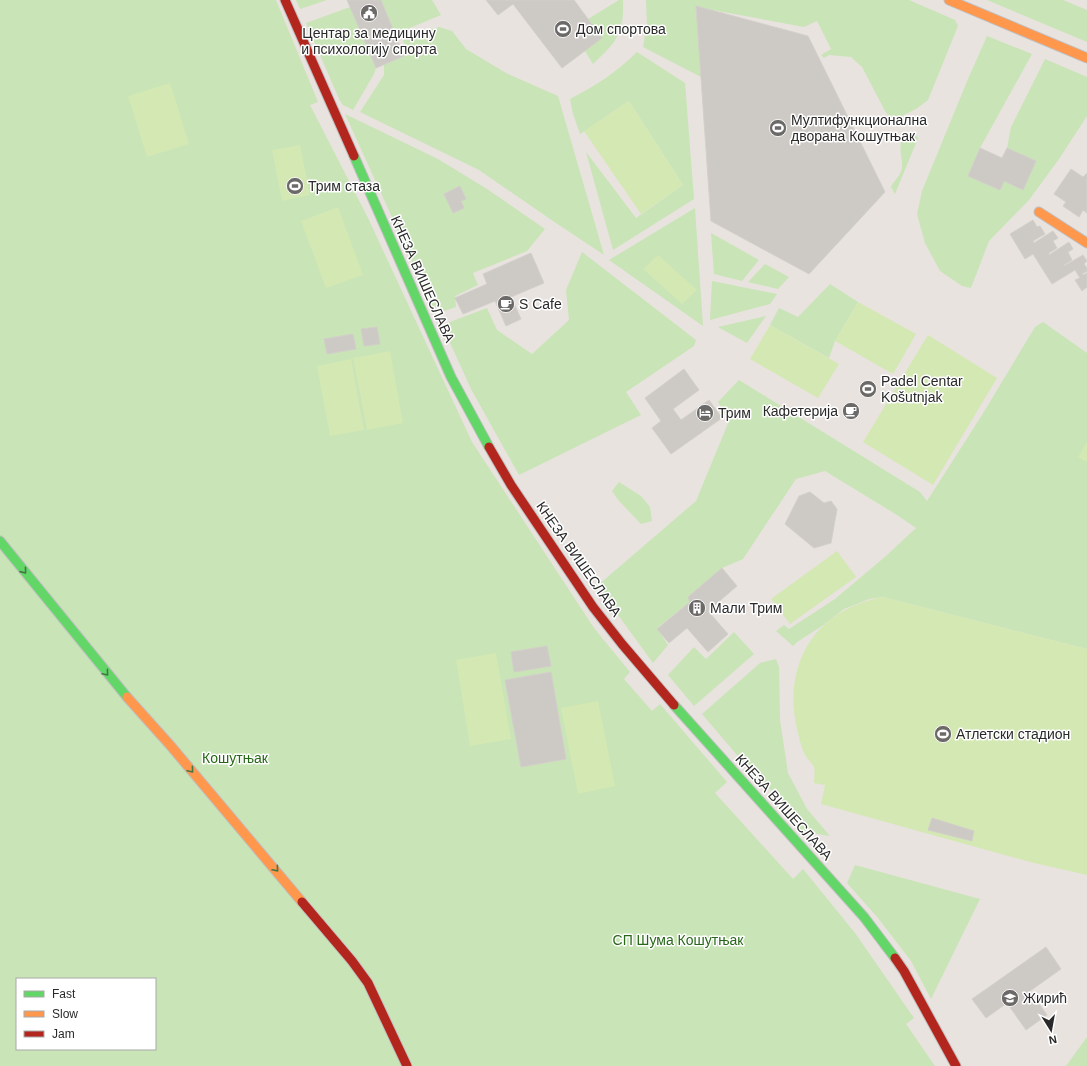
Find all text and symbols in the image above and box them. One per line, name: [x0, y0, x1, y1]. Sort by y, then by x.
public building icon: Центар за медицину и психологију спорта: [359, 3, 379, 23]
sports icon: Дом спортова: [553, 19, 573, 39]
place label: Дом спортова: [576, 21, 666, 37]
place label: Центар за медицину и психологију спорта: [301, 25, 437, 57]
place label: Мултифункционална дворана Кошутњак: [791, 112, 927, 144]
sports icon: Мултифункционална дворана Кошутњак: [768, 118, 788, 138]
sports icon: Трим стаза: [285, 176, 305, 196]
place label: Трим стаза: [308, 178, 380, 194]
street label: КНЕЗА ВИШЕСЛАВА: [388, 213, 458, 345]
cafe icon: S Cafe: [496, 294, 516, 314]
place label: S Cafe: [519, 296, 562, 312]
place label: Padel Centar Košutnjak: [881, 373, 963, 405]
sports icon: Padel Centar Košutnjak: [858, 379, 878, 399]
cafe icon: Кафетерија: [841, 401, 861, 421]
hotel icon: Трим: [695, 403, 715, 423]
place label: Кафетерија: [763, 403, 838, 419]
place label: Трим: [718, 405, 751, 421]
street label: КНЕЗА ВИШЕСЛАВА: [533, 498, 625, 620]
one-way arrow: [20, 567, 27, 574]
building icon: Мали Трим: [687, 598, 707, 618]
place label: Мали Трим: [710, 600, 782, 616]
one-way arrow: [101, 668, 108, 675]
sports icon: Атлетски стадион: [933, 724, 953, 744]
place label: Атлетски стадион: [956, 726, 1070, 742]
park label: Кошутњак: [202, 750, 269, 766]
street label: КНЕЗА ВИШЕСЛАВА: [732, 751, 836, 864]
one-way arrow: [187, 766, 194, 773]
one-way arrow: [271, 865, 278, 872]
park label: СП Шума Кошутњак: [613, 932, 744, 948]
legend: [16, 978, 156, 1050]
text: Fast: [52, 987, 76, 1001]
school or university icon: Жирић: [1000, 988, 1020, 1008]
place label: Жирић: [1023, 990, 1067, 1006]
text: Slow: [52, 1007, 78, 1021]
north arrow: [1031, 1010, 1071, 1050]
text: Jam: [52, 1027, 75, 1041]
text: N: [1048, 1033, 1058, 1046]

